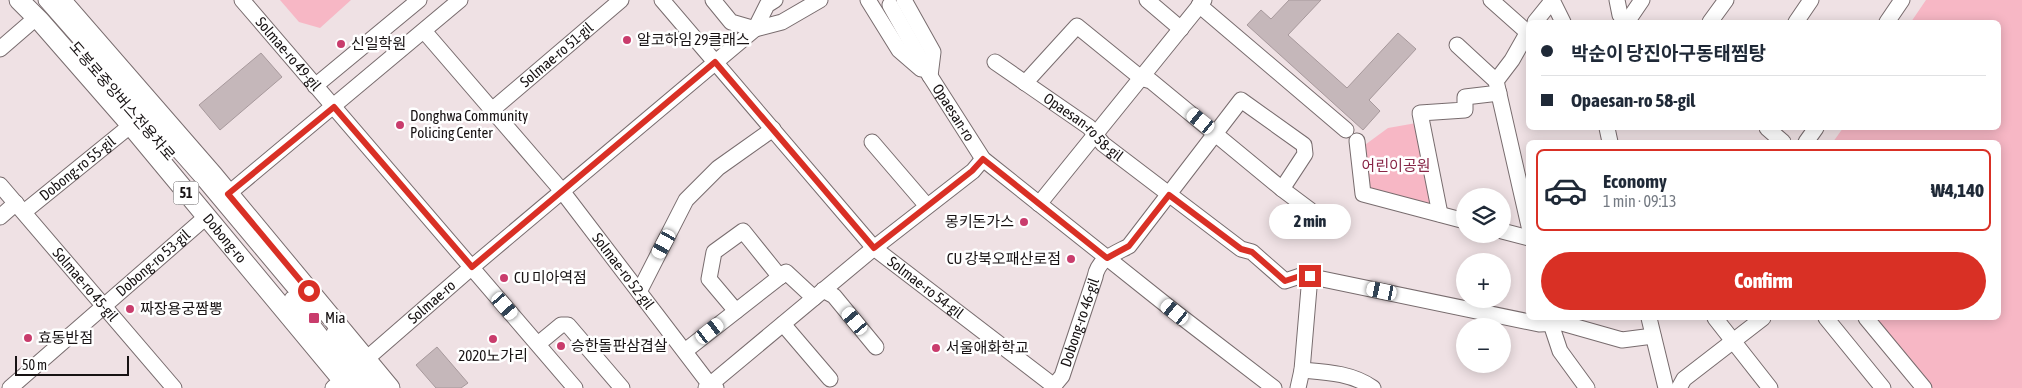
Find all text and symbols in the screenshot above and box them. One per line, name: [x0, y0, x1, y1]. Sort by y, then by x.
street label: Solmae-ro 49-gil: [253, 13, 325, 94]
street label: Solmae-ro 51-gil: [516, 19, 596, 90]
place label: 알코하임 29클래스: [637, 31, 750, 48]
marker: 알코하임 29클래스: [621, 34, 633, 46]
place label: 신일학원: [351, 35, 406, 52]
street label: 도봉로중앙버스전용차로: [66, 38, 179, 164]
marker: 신일학원: [335, 38, 347, 50]
text: 박순이 당진아구동태찜탕: [1571, 42, 1766, 64]
street label: Opaesan-ro: [929, 81, 978, 144]
street label: Opaesan-ro 58-gil: [1040, 89, 1127, 164]
text: Opaesan-ro 58-gil: [1571, 89, 1695, 111]
car: [1184, 106, 1217, 136]
place label: Donghwa Community Policing Center: [410, 107, 528, 141]
marker: Donghwa Community Policing Center: [394, 119, 406, 131]
street label: Dobong-ro 55-gil: [36, 132, 119, 204]
park label: 어린이공원: [1361, 157, 1431, 174]
icon: car: [1543, 168, 1588, 213]
text: Economy: [1603, 170, 1667, 192]
text: ₩4,140: [1931, 179, 1984, 201]
road number: 51: [174, 182, 198, 204]
map controls: [1456, 188, 1511, 373]
button: layers: [1456, 188, 1511, 243]
text: 1 min · 09:13: [1603, 192, 1676, 210]
callout: 2 min: [1269, 204, 1351, 238]
street label: Dobong-ro: [200, 210, 250, 266]
text: 2 min: [1294, 212, 1326, 230]
place label: 몽키돈가스: [945, 213, 1014, 230]
marker: 몽키돈가스: [1018, 216, 1030, 228]
street label: Dobong-ro 53-gil: [112, 226, 193, 300]
car: [650, 227, 677, 261]
street label: Solmae-ro 52-gil: [589, 229, 658, 312]
street label: Solmae-ro 45-gil: [50, 244, 122, 324]
place label: CU 강북오패산로점: [947, 250, 1061, 267]
button: Confirm: [1541, 252, 1986, 310]
street label: Solmae-ro 54-gil: [884, 253, 967, 321]
marker: CU 강북오패산로점: [1065, 253, 1077, 265]
button: +: [1456, 253, 1511, 308]
route end: [1299, 265, 1321, 287]
place label: CU 미아역점: [514, 269, 587, 286]
marker: CU 미아역점: [498, 272, 510, 284]
street label: Solmae-ro: [404, 276, 459, 327]
street label: Dobong-ro 46-gil: [1057, 276, 1102, 369]
route start: [298, 280, 320, 302]
car: [1365, 281, 1398, 301]
car: [489, 290, 520, 322]
car: [1158, 297, 1191, 327]
place label: 짜장용궁짬뽕: [140, 300, 223, 317]
marker: 짜장용궁짬뽕: [124, 303, 136, 315]
car: [839, 305, 870, 337]
place label: Mia: [325, 309, 346, 326]
marker: Mia: [307, 311, 321, 325]
car: [693, 316, 726, 346]
button: −: [1456, 318, 1511, 373]
place label: 효동반점: [38, 329, 93, 346]
marker: 효동반점: [22, 332, 34, 344]
marker: 2020노가리: [487, 333, 499, 345]
place label: 승한돌판삼겹살: [571, 337, 668, 354]
place label: 서울애화학교: [946, 339, 1029, 356]
marker: 승한돌판삼겹살: [555, 340, 567, 352]
marker: 서울애화학교: [930, 342, 942, 354]
place label: 2020노가리: [458, 347, 528, 364]
scale bar: [15, 353, 129, 376]
text: 50 m: [22, 357, 47, 373]

